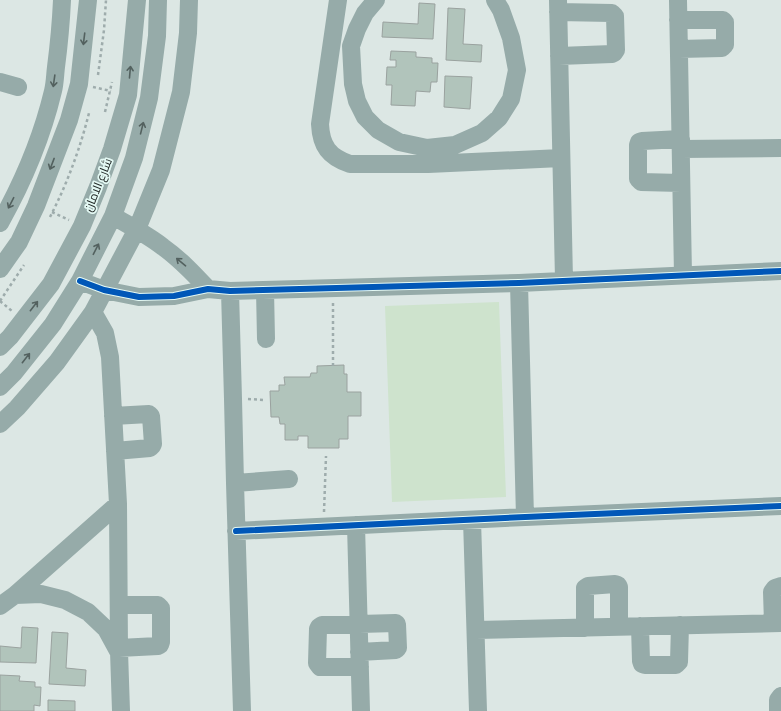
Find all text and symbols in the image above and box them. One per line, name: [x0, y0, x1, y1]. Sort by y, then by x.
one-way arrow: [80, 32, 88, 45]
one-way arrow: [126, 66, 133, 79]
one-way arrow: [50, 74, 58, 87]
one-way arrow: [138, 122, 146, 135]
street label: شارع الامان: [81, 156, 116, 214]
one-way arrow: [48, 158, 56, 170]
one-way arrow: [7, 196, 14, 208]
one-way arrow: [93, 244, 100, 256]
one-way arrow: [176, 257, 186, 266]
one-way arrow: [29, 301, 38, 312]
one-way arrow: [21, 353, 30, 364]

